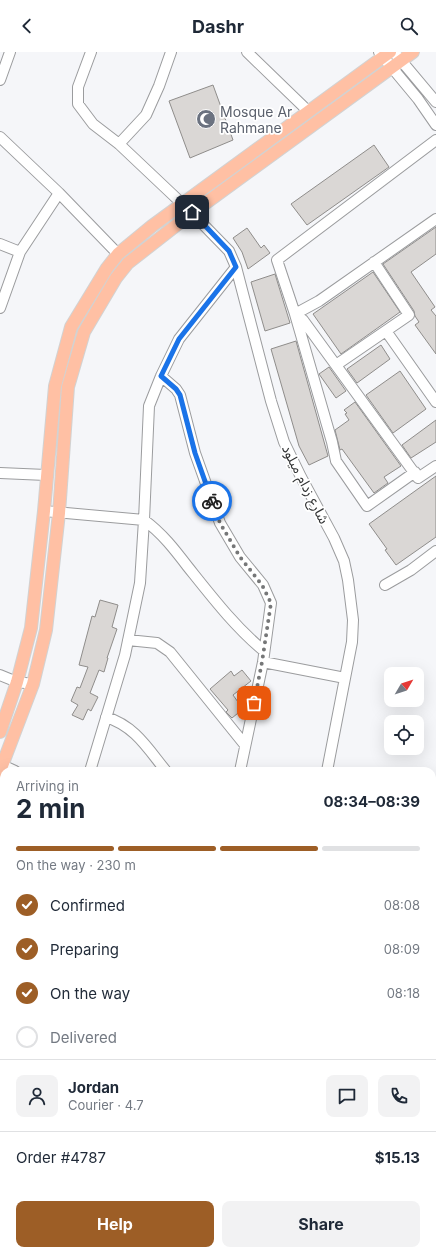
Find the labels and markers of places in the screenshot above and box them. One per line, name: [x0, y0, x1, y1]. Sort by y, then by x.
place label: Mosque Ar Rahmane: [220, 103, 292, 136]
mosque icon: Mosque Ar Rahmane: [195, 108, 217, 130]
pin: [175, 195, 209, 229]
pin: [237, 686, 271, 720]

